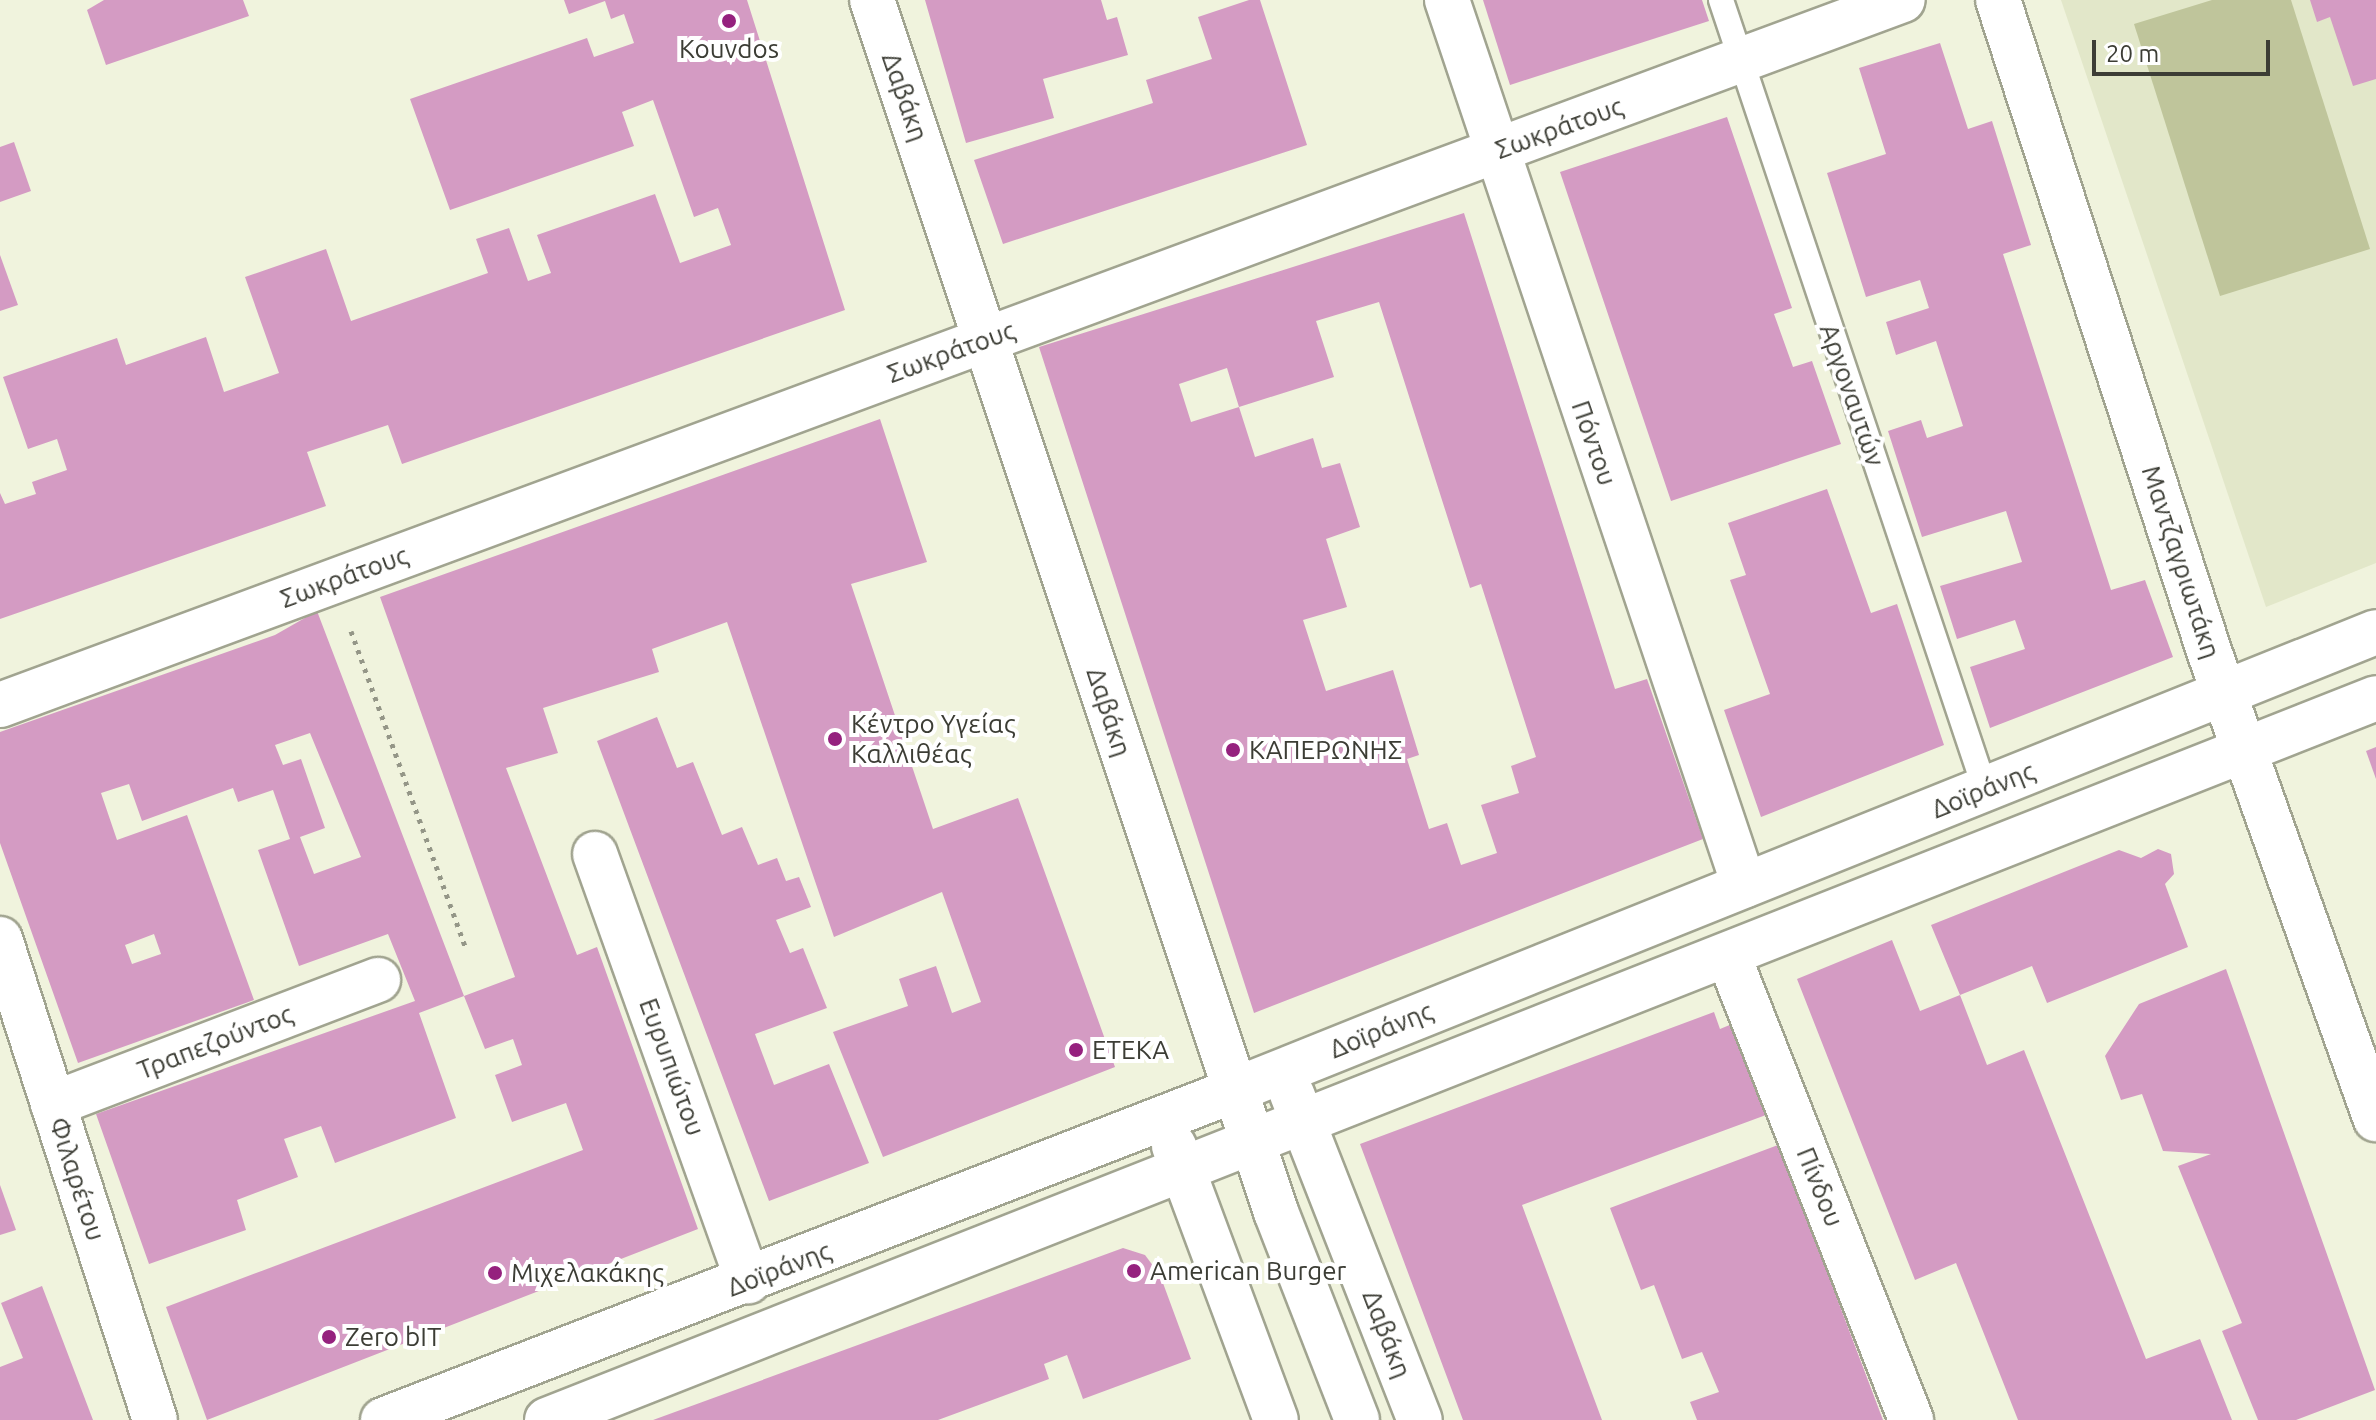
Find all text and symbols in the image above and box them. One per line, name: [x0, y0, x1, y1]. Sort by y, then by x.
marker: Kouvdos: [720, 12, 738, 30]
scale bar: [2096, 24, 2274, 74]
place label: Kouvdos: [679, 33, 779, 65]
text: 20 m: [2106, 40, 2159, 67]
street label: Δαβάκη: [875, 49, 935, 145]
street label: Σωκράτους: [1491, 90, 1627, 166]
street label: Σωκράτους: [883, 314, 1019, 390]
street label: Αργοναυτών: [1813, 320, 1891, 470]
street label: Πόντου: [1565, 397, 1623, 489]
street label: Μαντζαγριωτάκη: [2135, 462, 2227, 662]
street label: Σωκράτους: [276, 539, 412, 615]
street label: Δαβάκη: [1080, 664, 1138, 760]
place label: Κέντρο Υγείας Καλλιθέας: [851, 708, 1015, 770]
marker: Κέντρο Υγείας Καλλιθέας: [826, 730, 844, 748]
place label: ΚΑΠΕΡΩΝΗΣ: [1249, 734, 1402, 766]
marker: ΚΑΠΕΡΩΝΗΣ: [1224, 741, 1242, 759]
street label: Δοϊράνης: [1927, 755, 2039, 825]
street label: Ευρυπιώτου: [633, 994, 711, 1140]
street label: Δοϊράνης: [1325, 995, 1437, 1065]
street label: Τραπεζούντος: [133, 998, 297, 1086]
place label: ΕΤΕΚΑ: [1092, 1034, 1169, 1066]
marker: ΕΤΕΚΑ: [1067, 1041, 1085, 1059]
street label: Φιλαρέτου: [42, 1113, 112, 1245]
street label: Πίνδου: [1790, 1143, 1850, 1231]
street label: Δοϊράνης: [723, 1235, 835, 1303]
place label: American Burger: [1150, 1255, 1346, 1287]
place label: Μιχελακάκης: [511, 1257, 664, 1289]
marker: American Burger: [1125, 1262, 1143, 1280]
marker: Μιχελακάκης: [486, 1264, 504, 1282]
street label: Δαβάκη: [1356, 1286, 1418, 1382]
place label: Zero bIT: [345, 1321, 441, 1353]
marker: Zero bIT: [320, 1328, 338, 1346]

